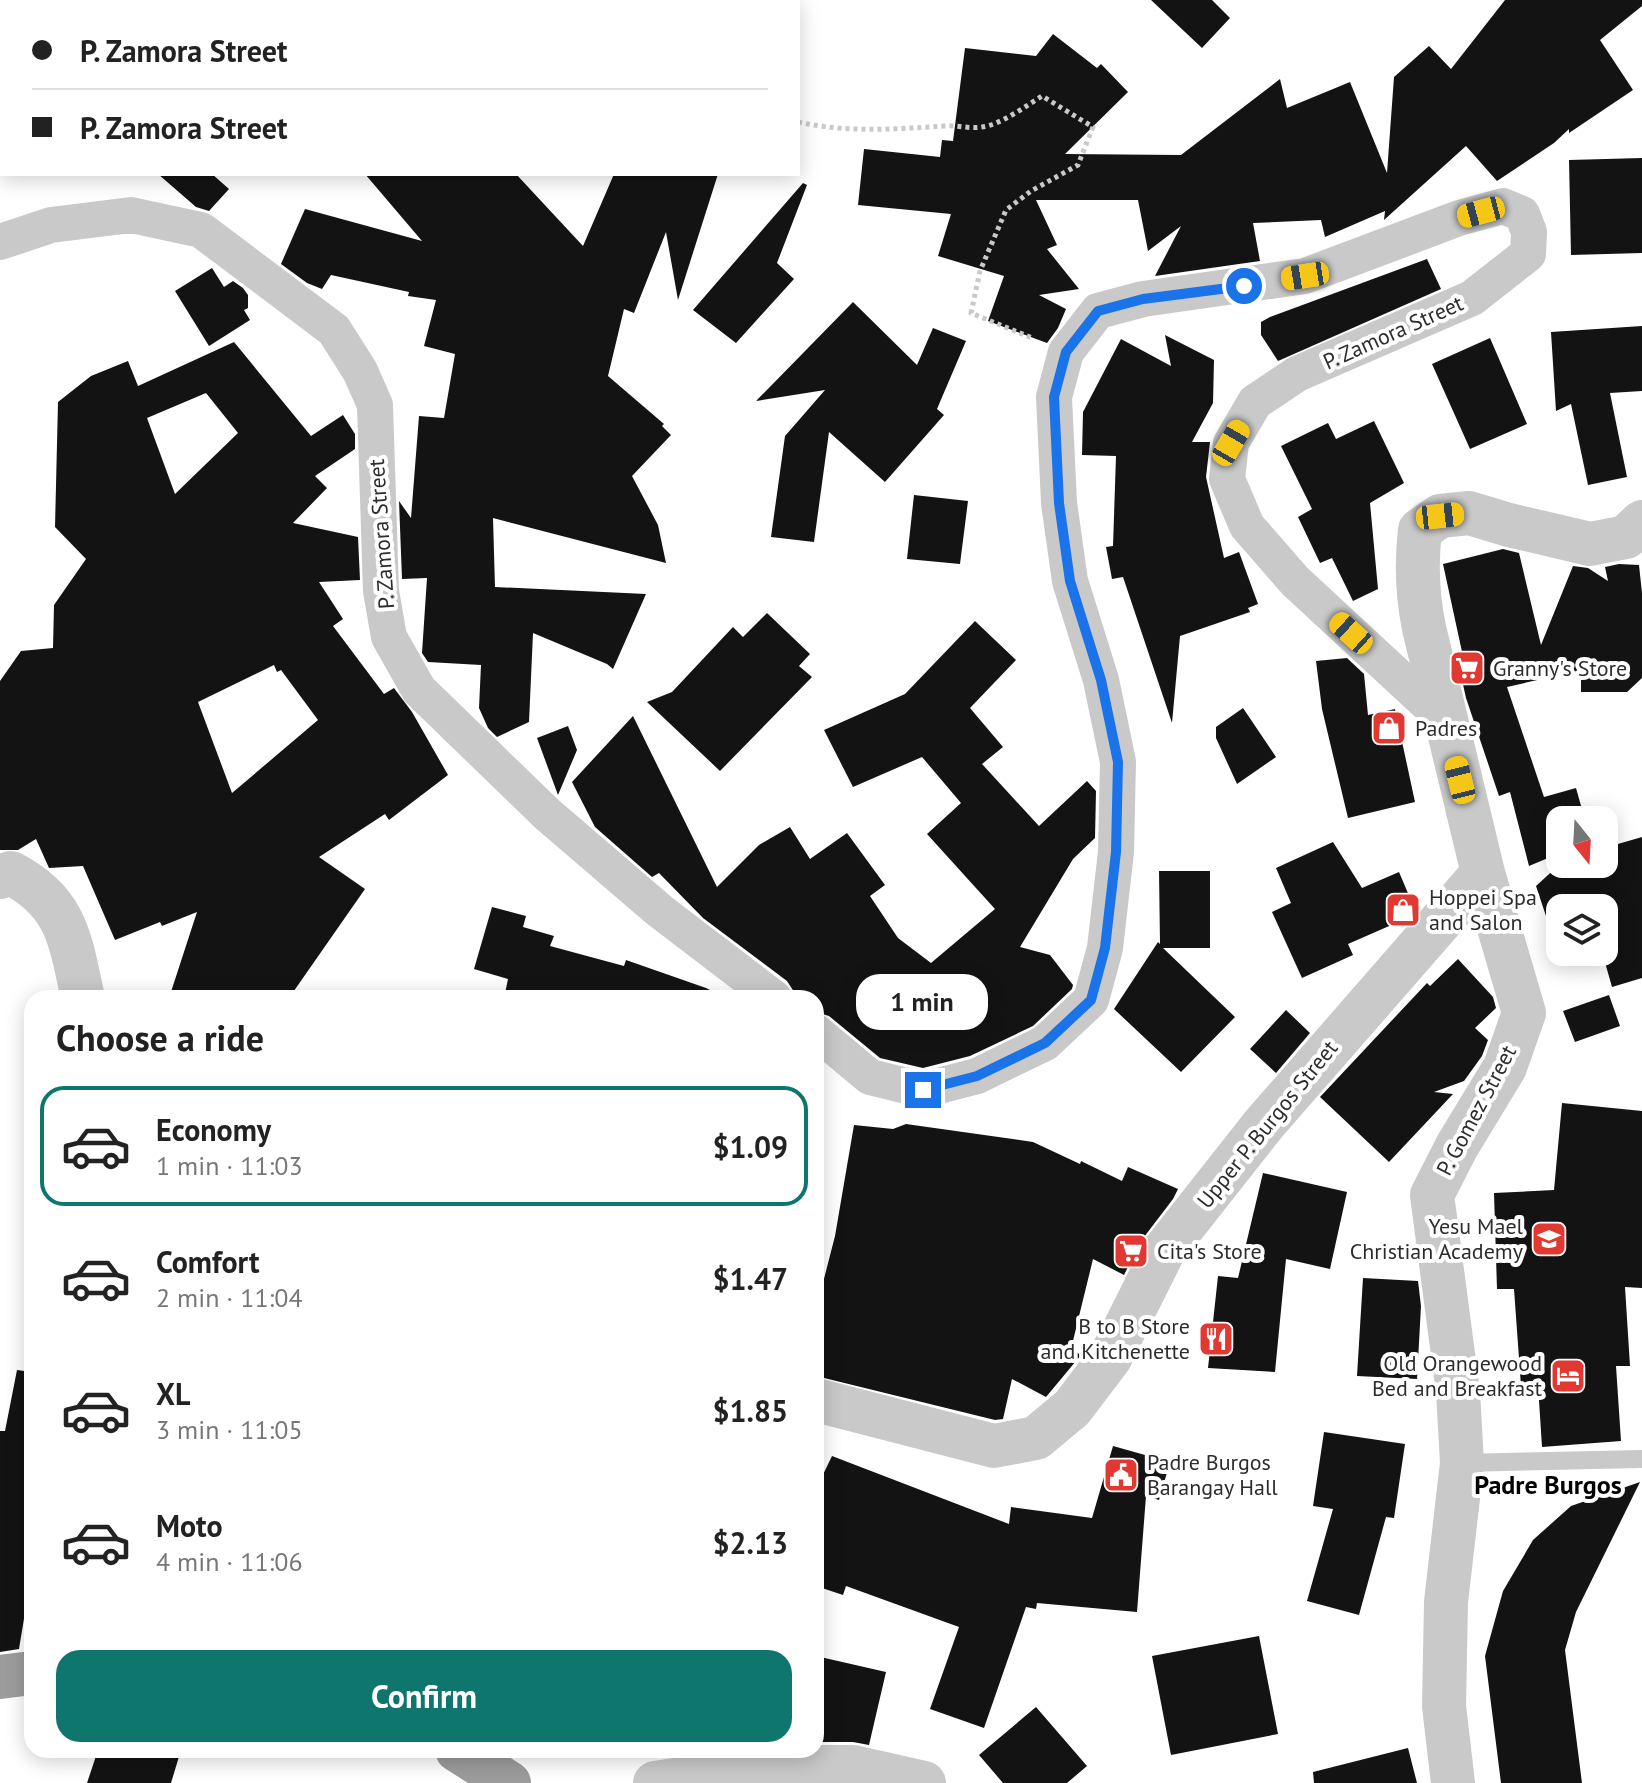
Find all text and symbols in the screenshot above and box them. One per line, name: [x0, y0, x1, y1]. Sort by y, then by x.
text: P. Zamora Street: [80, 31, 288, 70]
text: P. Zamora Street: [80, 108, 288, 147]
car: [1455, 194, 1507, 230]
car: [1279, 260, 1331, 292]
route start: [1226, 268, 1262, 304]
street label: P. Zamora Street: [1319, 288, 1468, 375]
car: [1209, 416, 1253, 470]
street label: P. Zamora Street: [362, 457, 400, 610]
car: [1415, 502, 1465, 530]
car: [1325, 608, 1377, 658]
supermarket icon: Granny's Store: [1448, 649, 1486, 687]
place label: Granny's Store: [1493, 654, 1627, 682]
shop icon: Padres: [1370, 709, 1408, 747]
place label: Padres: [1415, 714, 1477, 742]
car: [1443, 754, 1477, 806]
north arrow: [1546, 806, 1618, 878]
map controls: [1546, 806, 1618, 966]
place label: Hoppei Spa and Salon: [1429, 883, 1537, 936]
shop icon: Hoppei Spa and Salon: [1384, 891, 1422, 929]
button: layers: [1546, 894, 1618, 966]
callout: 1 min: [857, 974, 989, 1030]
text: 1 min: [890, 985, 954, 1018]
text: Choose a ride: [56, 1014, 264, 1061]
street label: Upper P. Burgos Street: [1191, 1034, 1344, 1214]
street label: P. Gomez Street: [1430, 1040, 1522, 1180]
route end: [905, 1072, 941, 1108]
icon: car: [60, 1110, 132, 1182]
text: Economy: [156, 1110, 271, 1149]
text: $1.09: [713, 1127, 788, 1166]
text: 1 min · 11:03: [156, 1149, 303, 1182]
place label: Yesu Mael Christian Academy: [1350, 1212, 1524, 1265]
school or university icon: Yesu Mael Christian Academy: [1530, 1220, 1568, 1258]
supermarket icon: Cita's Store: [1112, 1232, 1150, 1270]
place label: Cita's Store: [1157, 1237, 1262, 1265]
icon: car: [60, 1242, 132, 1314]
text: Comfort: [156, 1242, 259, 1281]
text: $1.47: [713, 1259, 788, 1298]
text: 2 min · 11:04: [156, 1281, 303, 1314]
place label: B to B Store and Kitchenette: [1041, 1312, 1190, 1365]
restaurant icon: B to B Store and Kitchenette: [1197, 1320, 1235, 1358]
place label: Old Orangewood Bed and Breakfast: [1372, 1349, 1543, 1402]
hotel icon: Old Orangewood Bed and Breakfast: [1549, 1357, 1587, 1395]
icon: car: [60, 1374, 132, 1446]
text: XL: [156, 1374, 190, 1413]
text: $1.85: [713, 1391, 788, 1430]
text: 3 min · 11:05: [156, 1413, 303, 1446]
place label: Padre Burgos Barangay Hall: [1147, 1448, 1278, 1501]
public building icon: Padre Burgos Barangay Hall: [1102, 1456, 1140, 1494]
district label: Padre Burgos: [1474, 1468, 1622, 1501]
icon: car: [60, 1506, 132, 1578]
text: Moto: [156, 1506, 223, 1545]
text: $2.13: [713, 1523, 788, 1562]
text: 4 min · 11:06: [156, 1545, 303, 1578]
button: Confirm: [56, 1650, 792, 1742]

